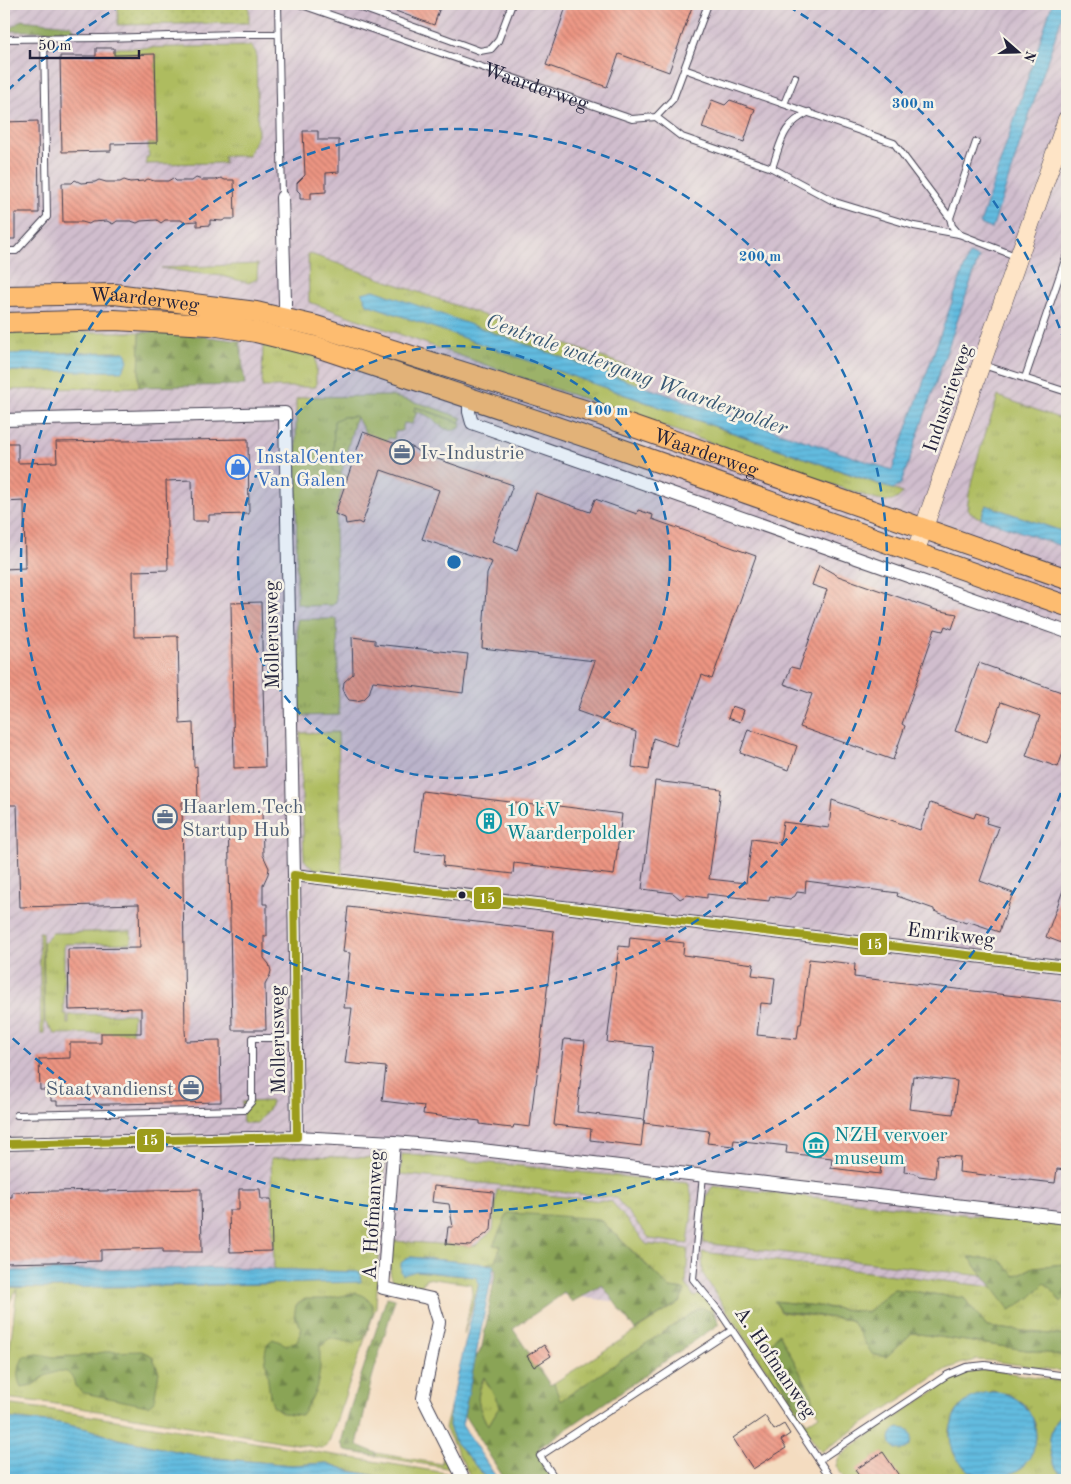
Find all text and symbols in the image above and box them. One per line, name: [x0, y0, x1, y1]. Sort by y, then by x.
scale bar: [30, 28, 139, 60]
north arrow: [994, 28, 1044, 78]
text: 50 m: [38, 39, 72, 54]
text: N: [1021, 49, 1038, 64]
street label: Waarderweg: [480, 60, 591, 115]
text: 300 m: [892, 97, 934, 112]
text: 200 m: [739, 250, 781, 265]
street label: Waarderweg: [90, 286, 201, 317]
water label: Centrale watergang Waarderpolder: [483, 311, 791, 440]
street label: Industrieweg: [921, 342, 977, 455]
text: 100 m: [586, 404, 628, 419]
street label: Waarderweg: [650, 426, 761, 482]
office icon: Iv-Industrie: [389, 439, 415, 465]
place label: Iv-Industrie: [420, 444, 524, 464]
place label: InstalCenter Van Galen: [256, 448, 363, 491]
shop icon: InstalCenter Van Galen: [225, 454, 251, 480]
centre of rings: [445, 553, 463, 571]
street label: Mollerusweg: [262, 580, 284, 690]
place label: Haarlem.Tech Startup Hub: [182, 798, 304, 841]
place label: 10 kV Waarderpolder: [506, 801, 635, 844]
office icon: Haarlem.Tech Startup Hub: [152, 804, 178, 830]
building icon: 10 kV Waarderpolder: [476, 808, 502, 834]
line badge: 15: [473, 886, 502, 910]
unlabelled marker: [457, 890, 467, 900]
text: 15: [479, 892, 495, 906]
street label: Emrikweg: [906, 921, 996, 951]
line badge: 15: [859, 932, 888, 956]
text: 15: [866, 938, 882, 952]
street label: Mollerusweg: [268, 985, 290, 1095]
office icon: Staatvandienst: [178, 1075, 204, 1101]
place label: Staatvandienst: [46, 1080, 174, 1100]
place label: NZH vervoer museum: [834, 1126, 948, 1169]
line badge: 15: [136, 1128, 165, 1153]
museum icon: NZH vervoer museum: [803, 1132, 829, 1158]
text: 15: [142, 1134, 158, 1148]
street label: A. Hofmanweg: [361, 1150, 387, 1280]
street label: A. Hofmanweg: [730, 1304, 819, 1423]

